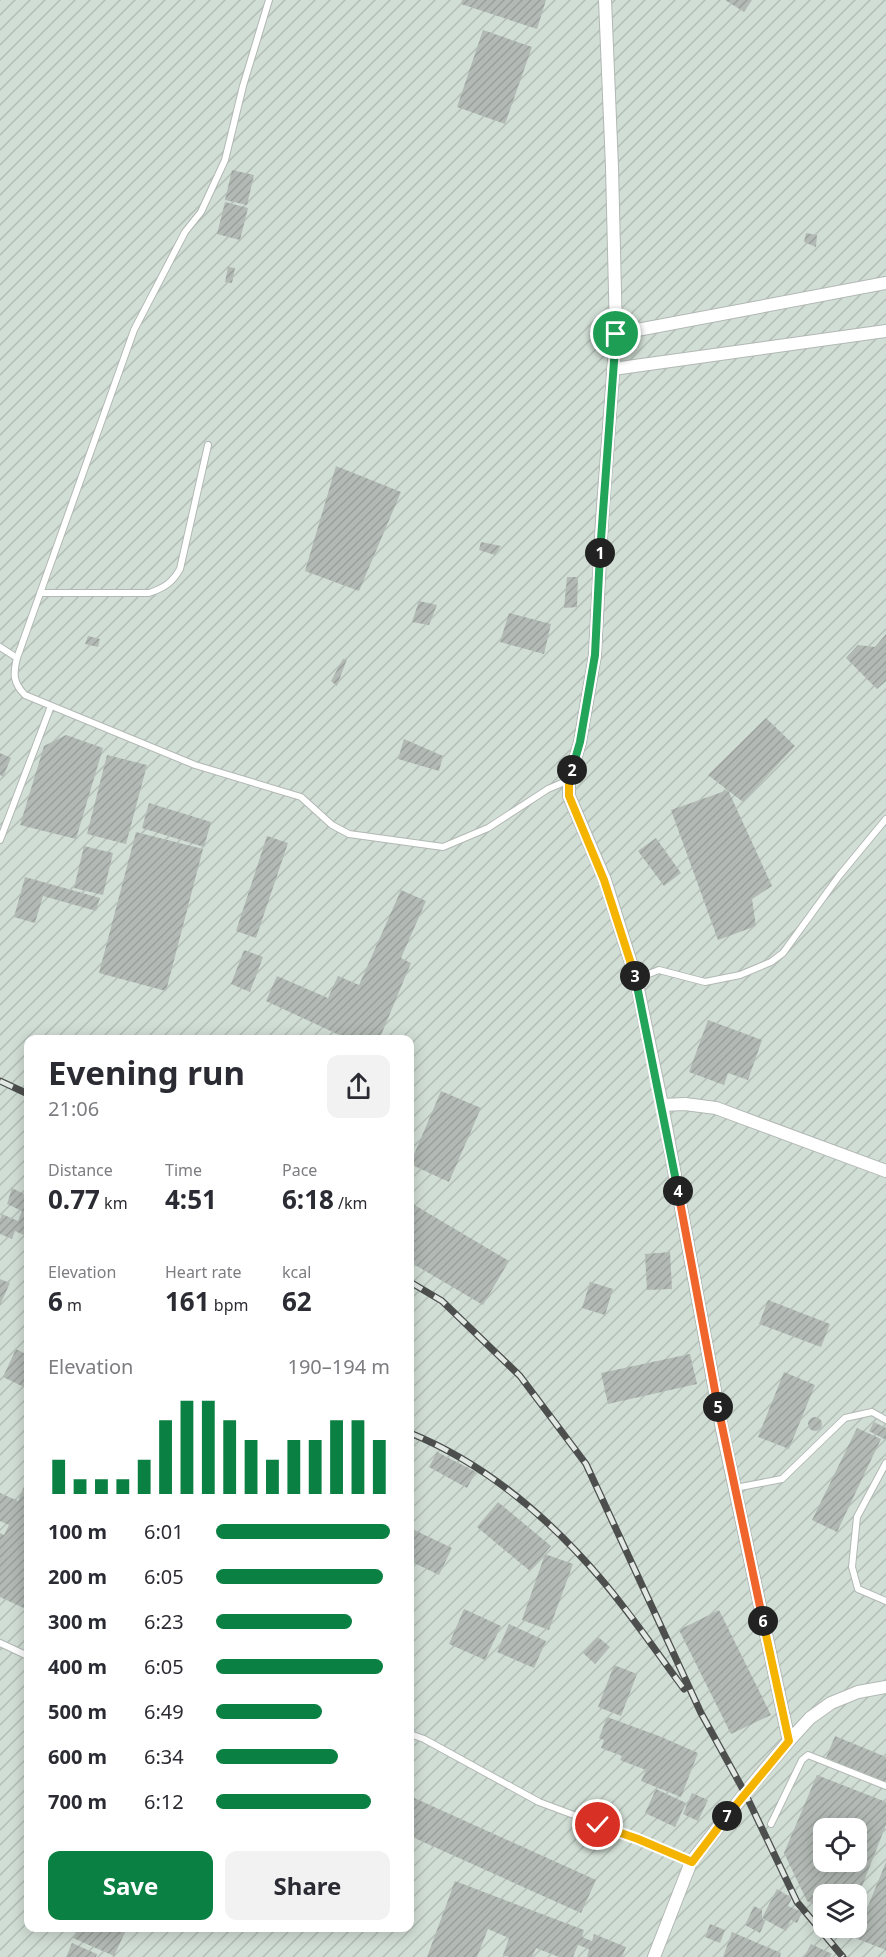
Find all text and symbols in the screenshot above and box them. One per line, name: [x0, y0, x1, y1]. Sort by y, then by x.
pin: [590, 308, 641, 359]
icon: arrive: [599, 317, 632, 350]
pin: 1: [585, 538, 615, 568]
text: 1: [595, 542, 605, 564]
pin: 2: [557, 755, 587, 785]
text: 2: [567, 759, 577, 781]
pin: 3: [620, 961, 650, 991]
text: 3: [630, 965, 640, 987]
text: Evening run: [48, 1050, 245, 1095]
button: share: [327, 1055, 390, 1118]
text: 21:06: [48, 1095, 99, 1122]
text: Distance: [48, 1159, 113, 1181]
text: Time: [165, 1159, 202, 1181]
text: Pace: [282, 1159, 317, 1181]
pin: 4: [663, 1176, 693, 1206]
text: 4: [673, 1180, 683, 1202]
text: 0.77: [48, 1181, 100, 1217]
text: 4:51: [165, 1181, 217, 1217]
text: 6:18: [282, 1181, 334, 1217]
text: km: [100, 1192, 128, 1214]
text: /km: [334, 1192, 368, 1214]
text: Elevation: [48, 1261, 116, 1283]
text: Heart rate: [165, 1261, 241, 1283]
text: kcal: [282, 1261, 311, 1283]
text: 6: [48, 1283, 63, 1319]
text: 161: [165, 1283, 210, 1319]
text: 62: [282, 1283, 312, 1319]
text: m: [63, 1294, 82, 1316]
text: bpm: [210, 1294, 248, 1316]
text: Elevation: [48, 1353, 133, 1380]
text: 190–194 m: [287, 1353, 390, 1380]
pin: 5: [703, 1392, 733, 1422]
text: 5: [713, 1396, 723, 1418]
text: 100 m: [48, 1518, 107, 1545]
text: 6:01: [144, 1518, 184, 1545]
text: 200 m: [48, 1563, 107, 1590]
text: 6:05: [144, 1563, 184, 1590]
pin: 6: [748, 1606, 778, 1636]
text: 300 m: [48, 1608, 107, 1635]
text: 6:23: [144, 1608, 184, 1635]
text: 6: [758, 1610, 768, 1632]
text: 400 m: [48, 1653, 107, 1680]
text: 6:05: [144, 1653, 184, 1680]
text: 500 m: [48, 1698, 107, 1725]
text: 6:49: [144, 1698, 184, 1725]
text: 600 m: [48, 1743, 107, 1770]
text: 6:34: [144, 1743, 184, 1770]
text: 700 m: [48, 1788, 107, 1815]
text: 6:12: [144, 1788, 184, 1815]
pin: [572, 1799, 623, 1850]
pin: 7: [712, 1801, 742, 1831]
text: 7: [722, 1805, 732, 1827]
icon: check: [581, 1808, 614, 1841]
map controls: [813, 1818, 867, 1938]
button: locate: [813, 1818, 867, 1872]
button: Save: [48, 1851, 213, 1920]
button: Share: [225, 1851, 390, 1920]
button: layers: [813, 1884, 867, 1938]

